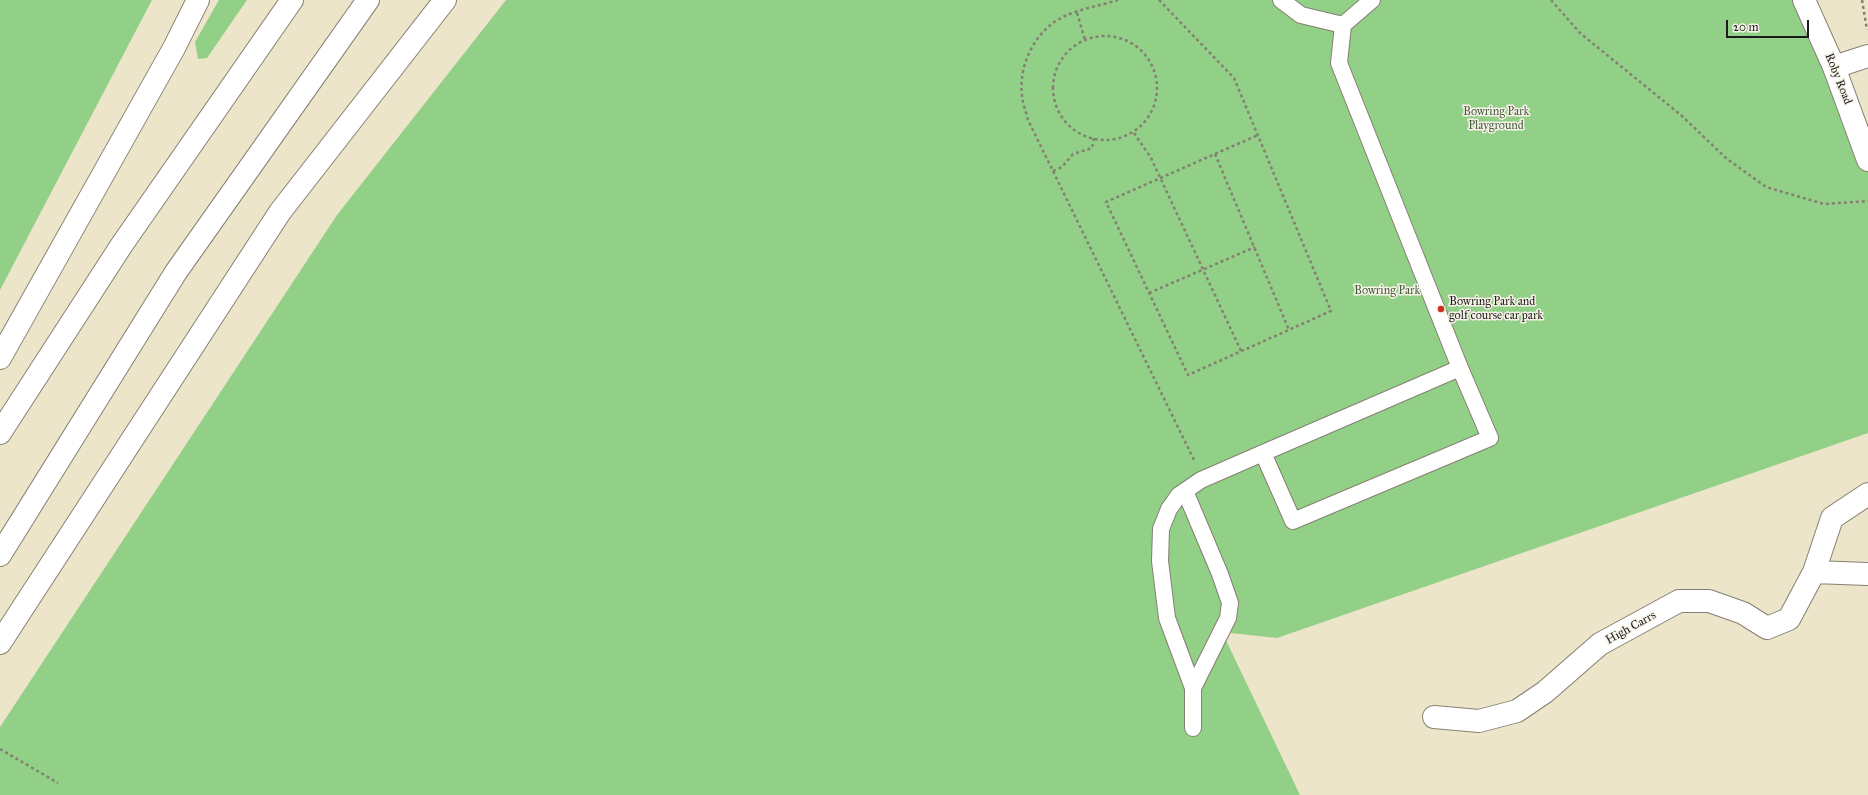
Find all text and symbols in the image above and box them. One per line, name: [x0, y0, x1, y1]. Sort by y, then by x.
scale bar: [1728, 12, 1811, 38]
text: 20 m: [1733, 20, 1759, 34]
street label: Roby Road: [1821, 51, 1855, 107]
park label: Bowring Park Playground: [1463, 105, 1529, 133]
park label: Bowring Park: [1354, 284, 1420, 298]
place label: Bowring Park and golf course car park: [1449, 295, 1543, 323]
marker: Bowring Park and golf course car park: [1436, 304, 1446, 314]
street label: High Carrs: [1603, 608, 1659, 648]

